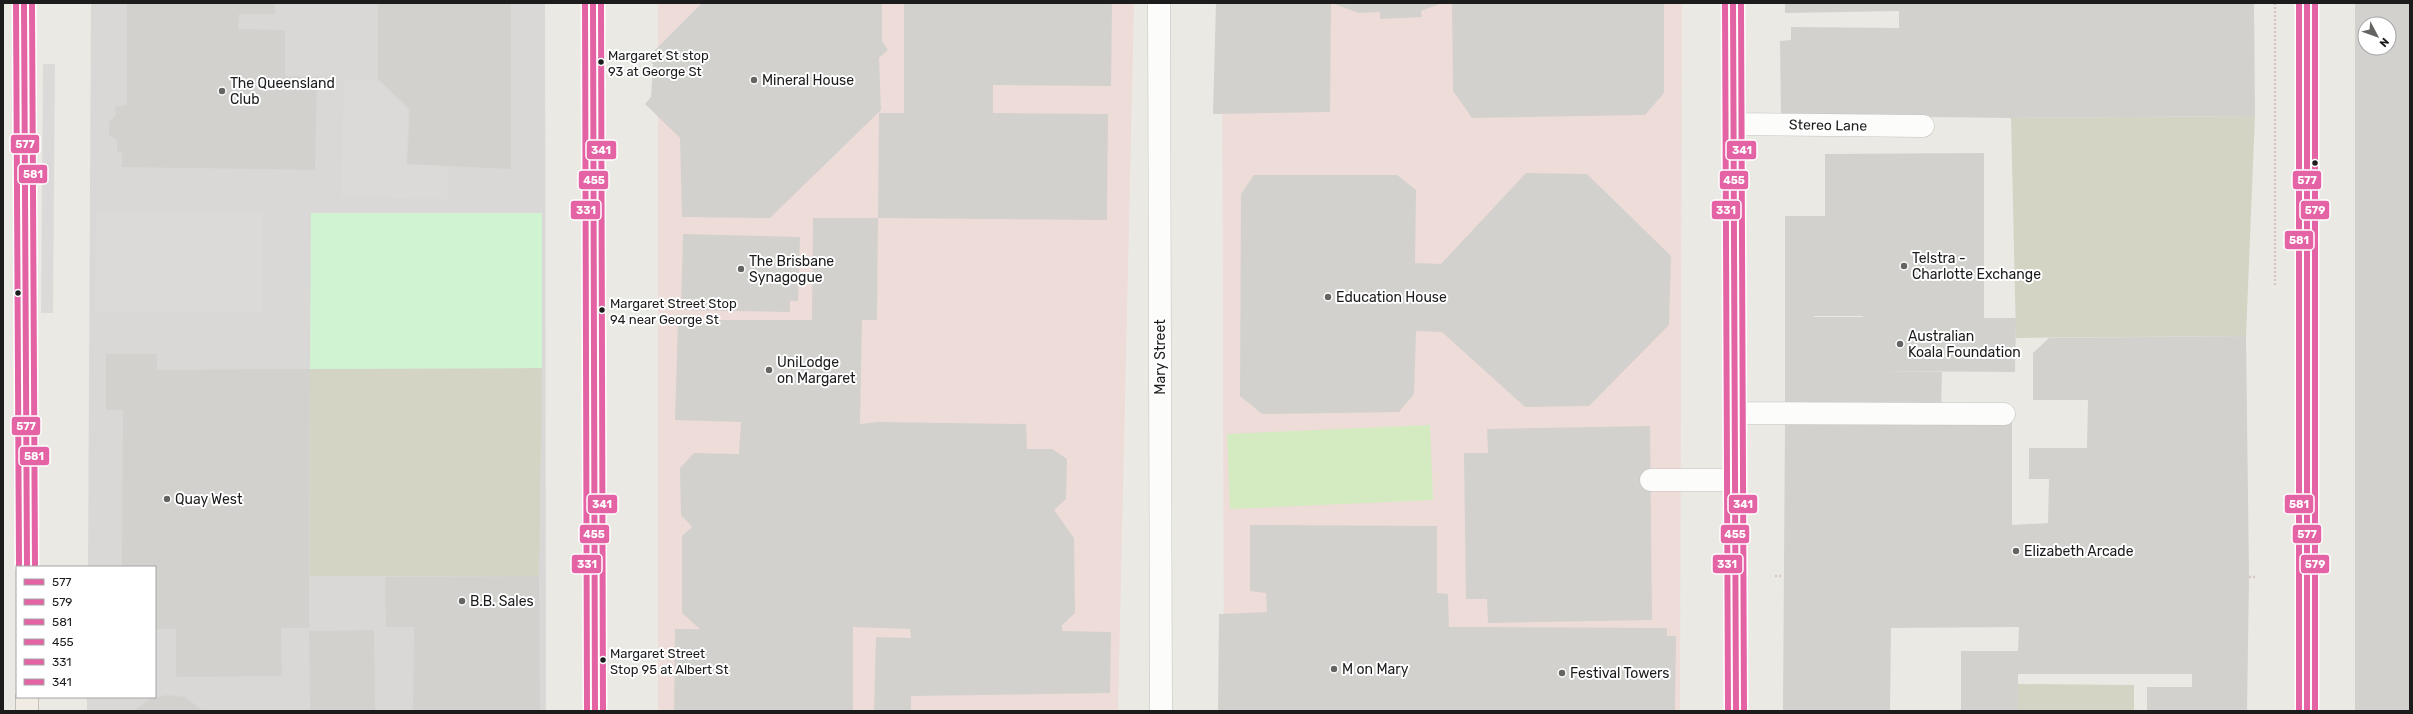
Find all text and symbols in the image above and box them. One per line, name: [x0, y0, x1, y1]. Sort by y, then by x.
north arrow: [2357, 16, 2397, 56]
text: N: [2377, 35, 2392, 50]
place label: Margaret St stop 93 at George St: [608, 48, 709, 80]
marker: Margaret St stop 93 at George St: [596, 57, 606, 67]
place label: Mineral House: [762, 72, 854, 89]
place label: The Queensland Club: [230, 75, 335, 108]
marker: Mineral House: [749, 75, 759, 85]
marker: The Queensland Club: [217, 86, 227, 96]
street label: Stereo Lane: [1789, 116, 1868, 135]
line badge: 577: [10, 134, 40, 154]
text: 577: [15, 138, 36, 151]
line badge: 341: [586, 140, 617, 160]
line badge: 341: [1726, 140, 1757, 160]
text: 341: [591, 144, 611, 157]
text: 341: [1732, 144, 1752, 157]
unlabelled marker: [2310, 158, 2320, 168]
line badge: 581: [18, 164, 48, 184]
text: 581: [23, 168, 43, 181]
line badge: 455: [578, 170, 609, 190]
line badge: 455: [1719, 170, 1749, 190]
line badge: 577: [2292, 170, 2322, 190]
text: 455: [583, 174, 605, 187]
text: 455: [1723, 174, 1745, 187]
text: 577: [2297, 174, 2318, 187]
line badge: 331: [570, 200, 601, 220]
line badge: 331: [1711, 200, 1741, 220]
line badge: 579: [2300, 200, 2330, 220]
text: 331: [576, 204, 596, 217]
text: 331: [1716, 204, 1736, 217]
text: 579: [2305, 204, 2325, 217]
line badge: 581: [2284, 230, 2314, 250]
text: 581: [2289, 234, 2309, 247]
place label: Telstra - Charlotte Exchange: [1912, 250, 2041, 283]
place label: The Brisbane Synagogue: [749, 253, 834, 286]
marker: Telstra - Charlotte Exchange: [1899, 261, 1909, 271]
marker: The Brisbane Synagogue: [736, 264, 746, 274]
unlabelled marker: [13, 288, 23, 298]
place label: Education House: [1336, 289, 1447, 306]
marker: Education House: [1323, 292, 1333, 302]
place label: Margaret Street Stop 94 near George St: [610, 296, 737, 328]
marker: Margaret Street Stop 94 near George St: [597, 305, 607, 315]
street label: Mary Street: [1152, 319, 1169, 395]
place label: Australian Koala Foundation: [1908, 328, 2021, 361]
marker: Australian Koala Foundation: [1895, 339, 1905, 349]
place label: UniLodge on Margaret: [777, 354, 856, 387]
marker: UniLodge on Margaret: [764, 365, 774, 375]
line badge: 577: [11, 416, 41, 436]
text: 577: [16, 420, 37, 433]
line badge: 581: [19, 446, 50, 466]
text: 581: [24, 450, 44, 463]
place label: Quay West: [175, 491, 243, 508]
marker: Quay West: [162, 494, 172, 504]
line badge: 341: [587, 494, 618, 514]
line badge: 341: [1728, 494, 1758, 514]
line badge: 581: [2284, 494, 2314, 514]
text: 341: [592, 498, 612, 511]
text: 341: [1733, 498, 1753, 511]
text: 581: [2289, 498, 2309, 511]
line badge: 455: [579, 524, 610, 544]
line badge: 455: [1720, 524, 1750, 544]
line badge: 577: [2292, 524, 2322, 544]
text: 455: [583, 528, 605, 541]
text: 455: [1724, 528, 1746, 541]
text: 577: [2297, 528, 2318, 541]
place label: Elizabeth Arcade: [2024, 543, 2134, 560]
marker: Elizabeth Arcade: [2011, 546, 2021, 556]
line badge: 331: [571, 554, 602, 574]
line badge: 331: [1712, 554, 1743, 574]
line badge: 579: [2300, 554, 2330, 574]
text: 331: [577, 558, 597, 571]
text: 331: [1717, 558, 1737, 571]
text: 579: [2305, 558, 2325, 571]
legend: [16, 566, 156, 698]
text: 577: [52, 575, 71, 589]
place label: B.B. Sales: [470, 593, 534, 610]
text: 579: [52, 595, 72, 609]
marker: B.B. Sales: [457, 596, 467, 606]
text: 581: [52, 615, 72, 629]
text: 455: [52, 635, 74, 649]
place label: Margaret Street Stop 95 at Albert St: [610, 646, 728, 677]
text: 331: [52, 655, 71, 669]
marker: Margaret Street Stop 95 at Albert St: [598, 655, 608, 665]
place label: M on Mary: [1342, 661, 1409, 678]
marker: M on Mary: [1329, 664, 1339, 674]
place label: Festival Towers: [1570, 665, 1669, 682]
marker: Festival Towers: [1557, 668, 1567, 678]
text: 341: [52, 675, 72, 689]

